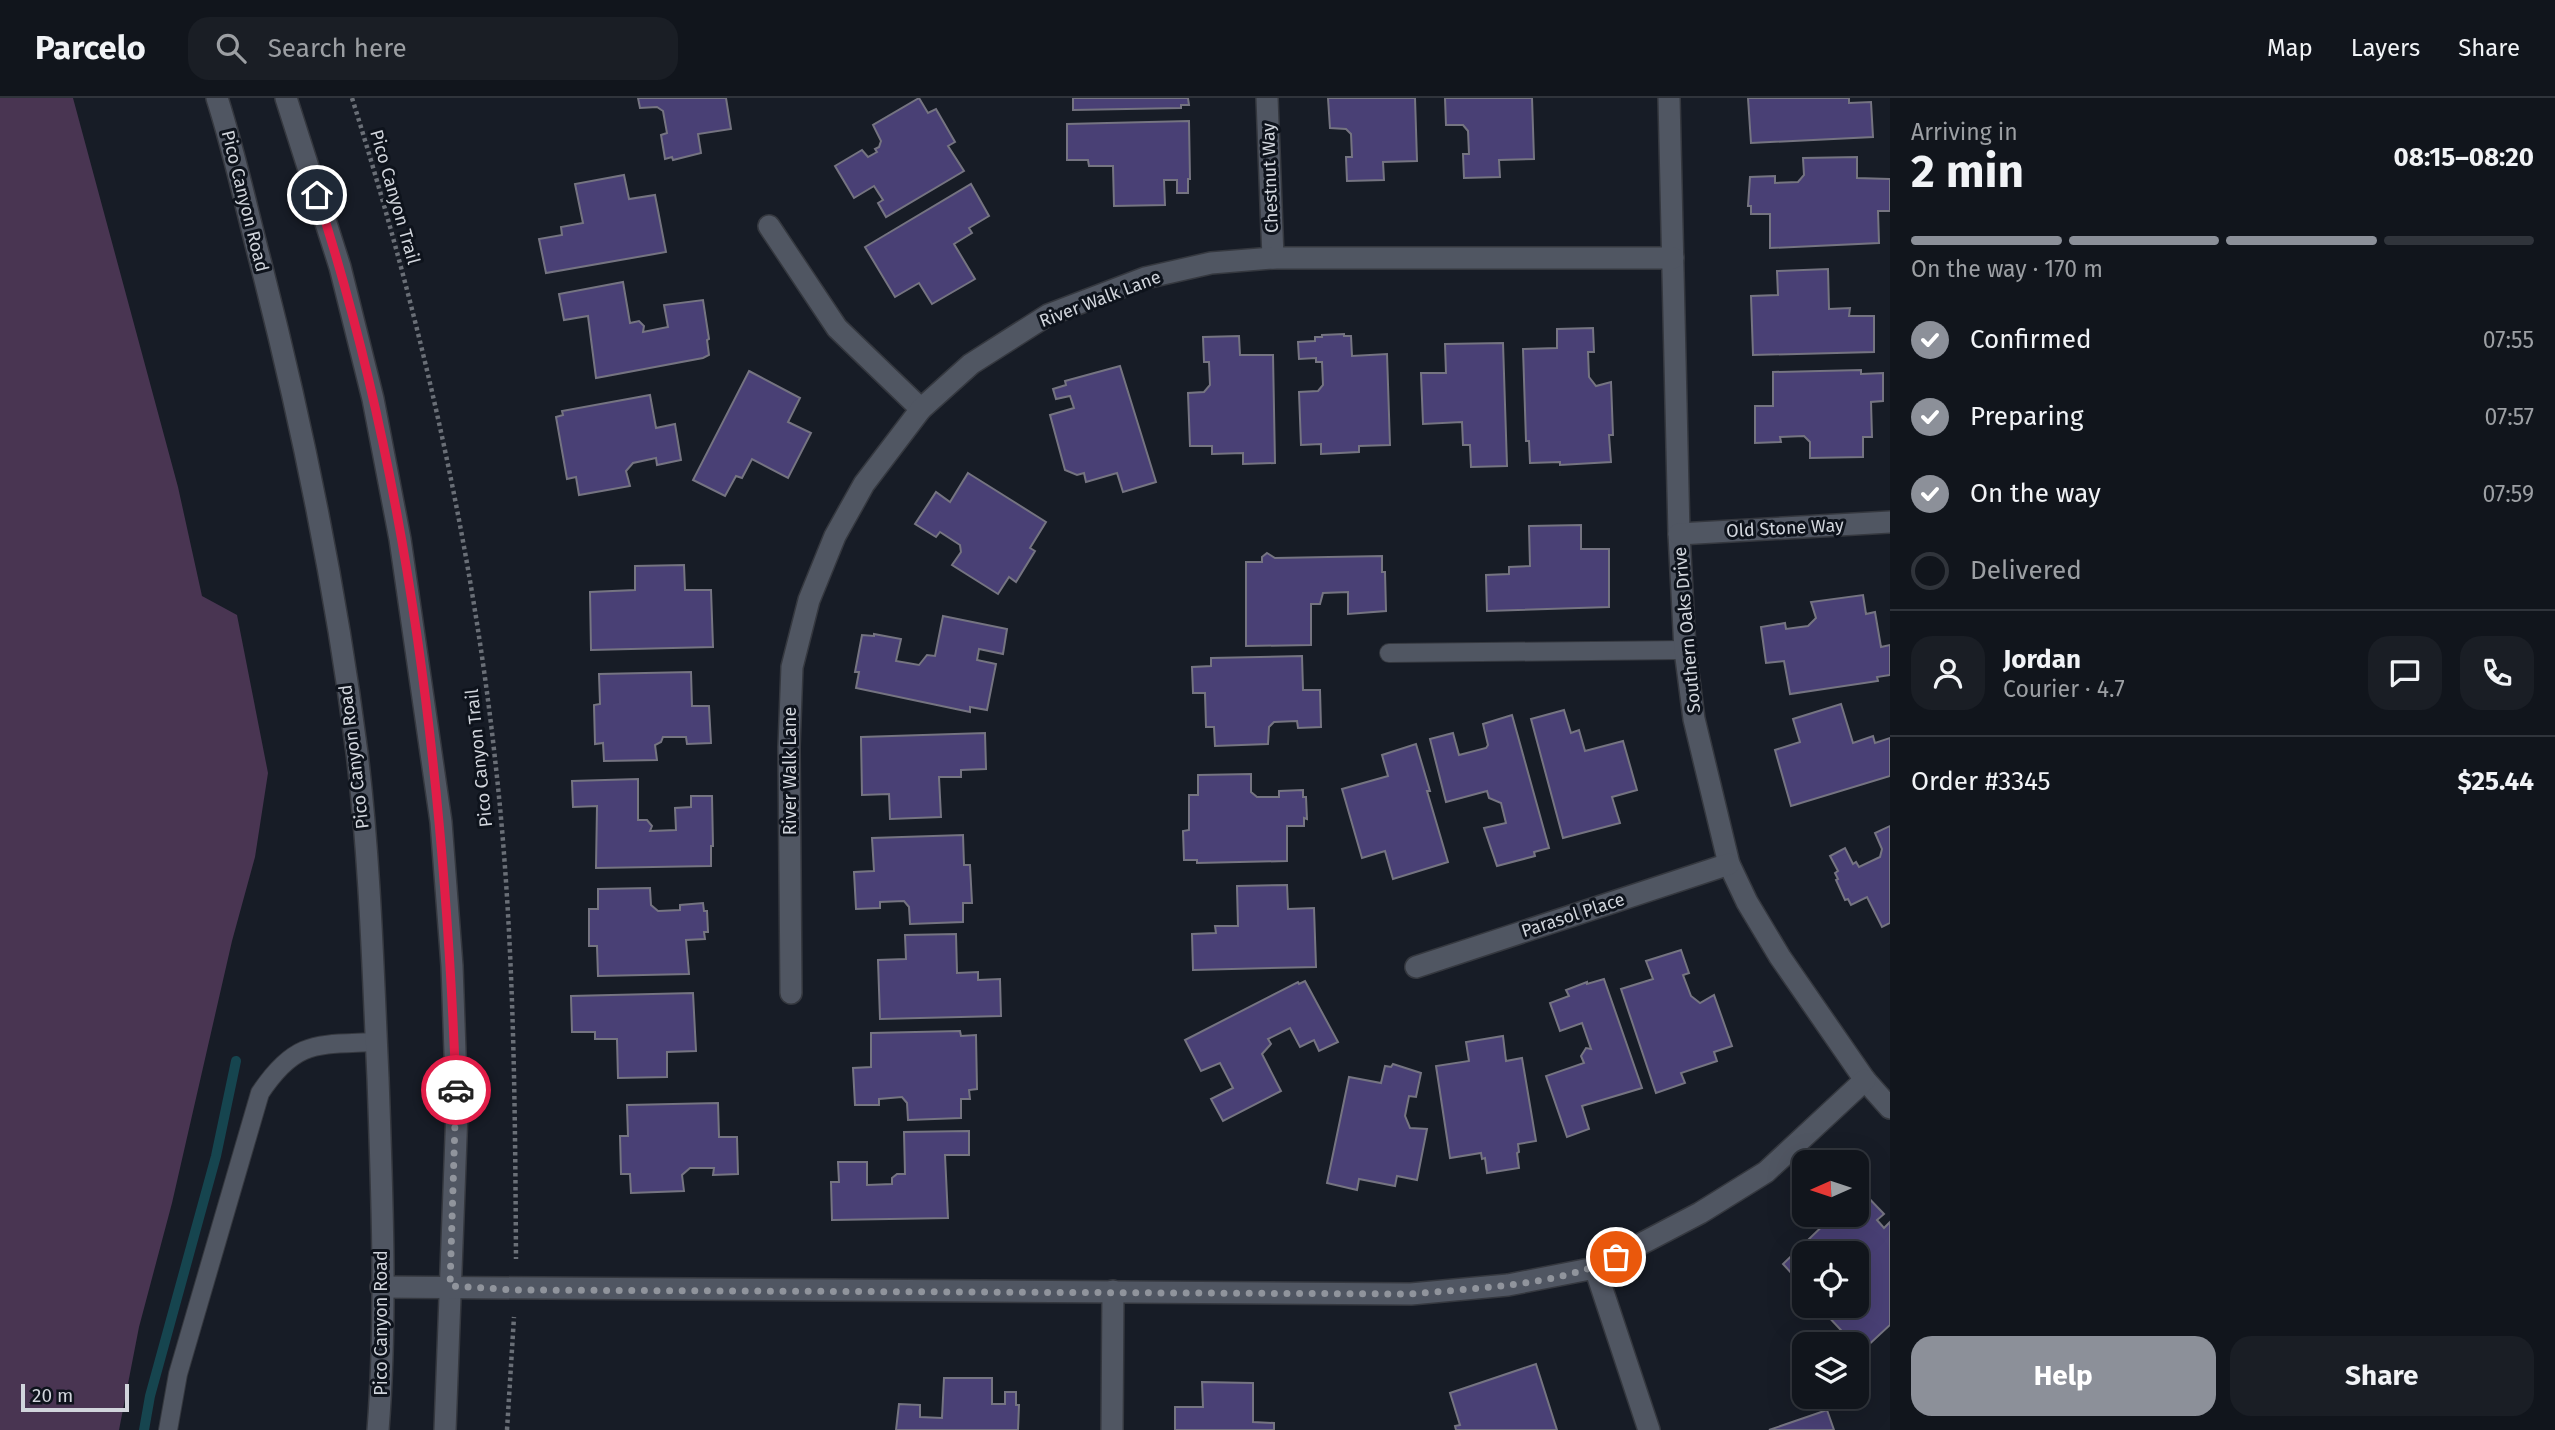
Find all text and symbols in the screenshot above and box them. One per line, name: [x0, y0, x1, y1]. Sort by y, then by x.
search box: [188, 17, 678, 80]
text: Parcelo: [35, 28, 146, 68]
icon: search: [212, 29, 250, 67]
text: Search here: [268, 33, 407, 64]
text: Map: [2267, 34, 2313, 62]
text: Layers: [2351, 34, 2420, 62]
text: Share: [2458, 34, 2520, 62]
text: Arriving in: [1911, 118, 2018, 146]
street label: Chestnut Way: [1257, 122, 1283, 233]
street label: Pico Canyon Trail: [365, 127, 425, 267]
street label: Pico Canyon Road: [217, 128, 273, 274]
text: 08:15–08:20: [2394, 142, 2534, 173]
text: 2 min: [1911, 144, 2024, 199]
pin: [287, 165, 347, 225]
icon: home: [298, 176, 336, 214]
text: On the way · 170 m: [1911, 255, 2103, 283]
street label: River Walk Lane: [1036, 266, 1164, 332]
icon: check: [1911, 321, 1949, 359]
text: Confirmed: [1970, 324, 2091, 355]
text: 07:55: [2483, 326, 2534, 354]
icon: check: [1911, 398, 1949, 436]
text: Preparing: [1970, 401, 2083, 432]
text: 07:57: [2485, 403, 2534, 431]
icon: check: [1911, 475, 1949, 513]
text: On the way: [1970, 478, 2101, 509]
text: 07:59: [2483, 480, 2534, 508]
street label: Old Stone Way: [1726, 514, 1844, 542]
street label: Southern Oaks Drive: [1669, 546, 1705, 714]
text: Delivered: [1970, 555, 2082, 586]
button: person: [1911, 636, 1985, 710]
button: chat: [2368, 636, 2442, 710]
button: phone: [2460, 636, 2534, 710]
text: Jordan: [2003, 644, 2081, 675]
text: Courier · 4.7: [2003, 675, 2125, 703]
street label: Pico Canyon Road: [334, 684, 374, 830]
street label: Pico Canyon Trail: [461, 688, 497, 828]
street label: River Walk Lane: [779, 707, 801, 835]
text: Order #3345: [1911, 766, 2051, 797]
text: $25.44: [2458, 766, 2534, 797]
street label: Parasol Place: [1518, 888, 1628, 942]
courier: [421, 1055, 491, 1125]
icon: car: [437, 1071, 475, 1109]
north arrow: [1792, 1150, 1869, 1227]
map controls: [1792, 1150, 1869, 1409]
pin: [1586, 1227, 1646, 1287]
icon: bag: [1597, 1238, 1635, 1276]
button: locate: [1792, 1241, 1869, 1318]
street label: Pico Canyon Road: [370, 1250, 392, 1396]
button: layers: [1792, 1332, 1869, 1409]
button: Help: [1911, 1336, 2216, 1416]
button: Share: [2230, 1336, 2534, 1416]
scale bar: [21, 1381, 130, 1413]
text: 20 m: [32, 1384, 73, 1407]

